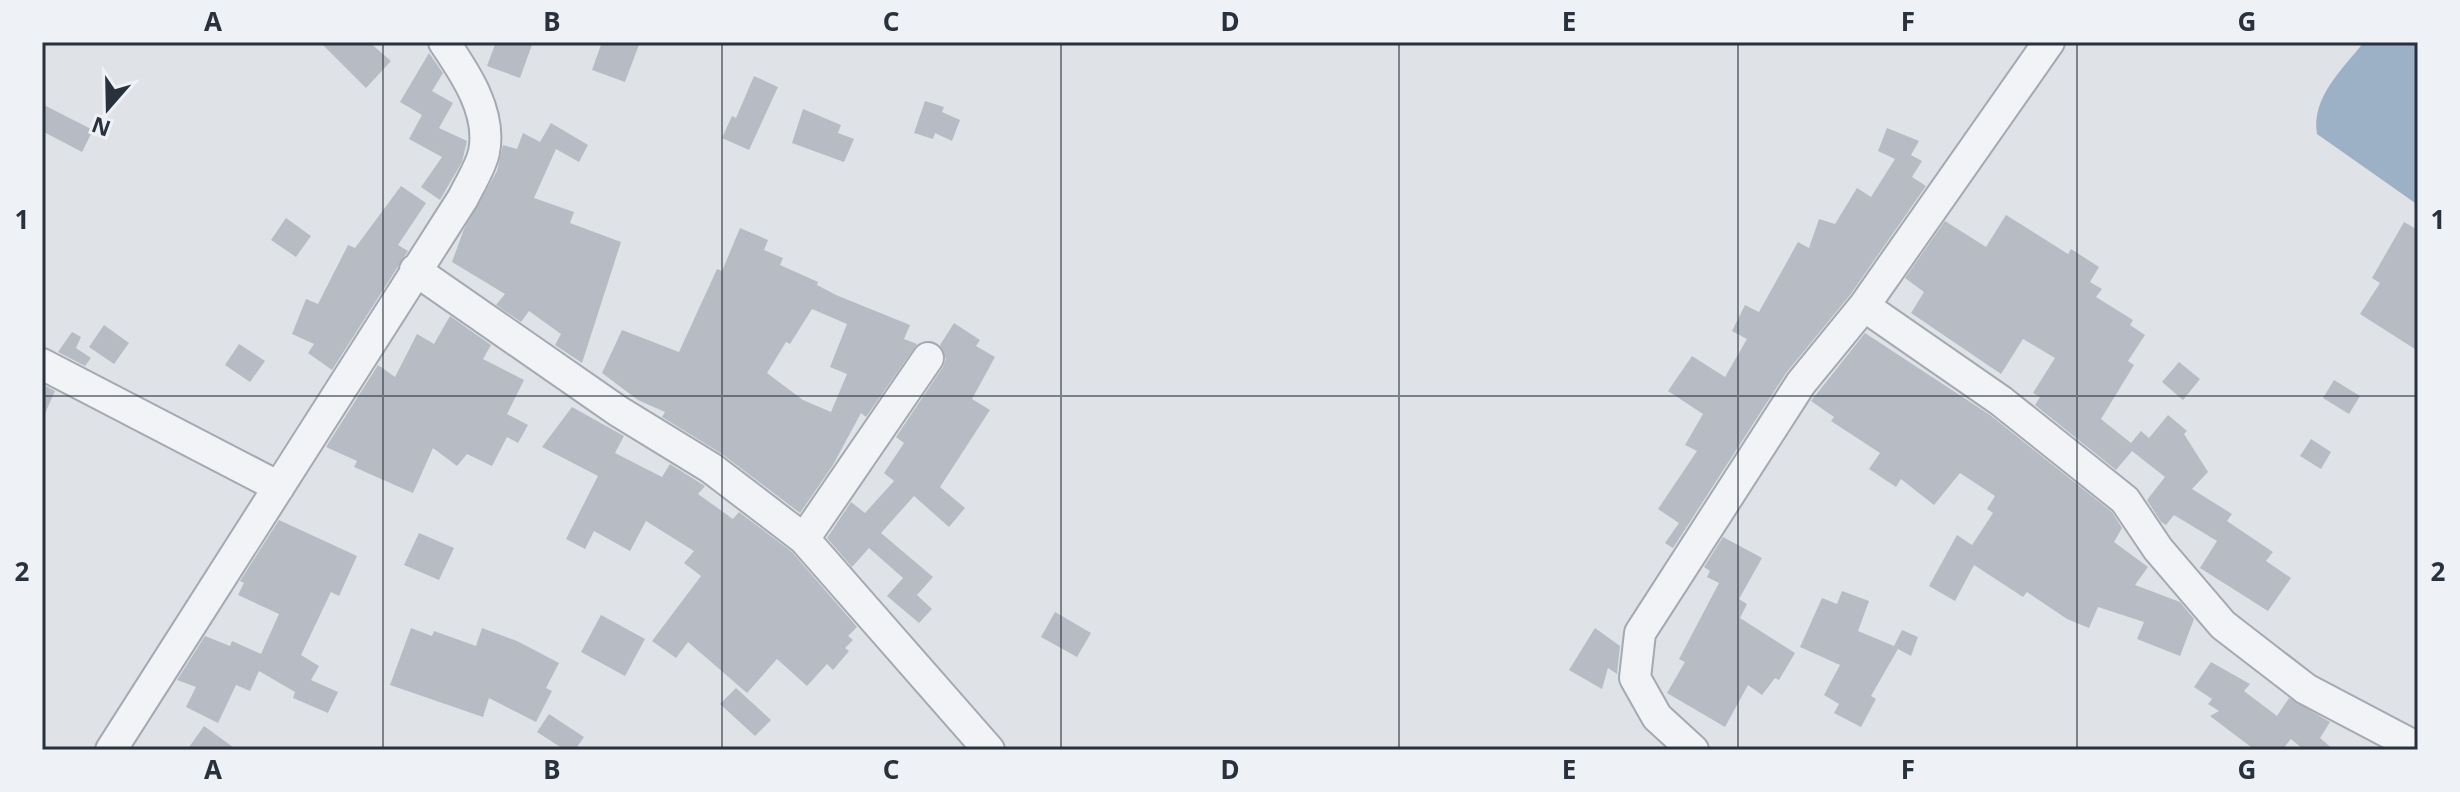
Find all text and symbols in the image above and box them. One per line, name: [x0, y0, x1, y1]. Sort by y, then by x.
text: A: [204, 3, 222, 39]
text: B: [543, 3, 561, 39]
text: C: [883, 3, 899, 39]
text: D: [1220, 3, 1240, 39]
text: E: [1562, 3, 1576, 39]
text: F: [1901, 3, 1915, 39]
text: G: [2238, 3, 2256, 39]
north arrow: [68, 68, 148, 148]
text: N: [87, 111, 114, 145]
text: 1: [15, 201, 29, 237]
text: 1: [2431, 201, 2445, 237]
text: 2: [15, 553, 30, 589]
text: 2: [2431, 553, 2446, 589]
text: A: [204, 751, 222, 787]
text: B: [543, 751, 561, 787]
text: C: [883, 751, 899, 787]
text: D: [1220, 751, 1240, 787]
text: E: [1562, 751, 1576, 787]
text: F: [1901, 751, 1915, 787]
text: G: [2238, 751, 2256, 787]

